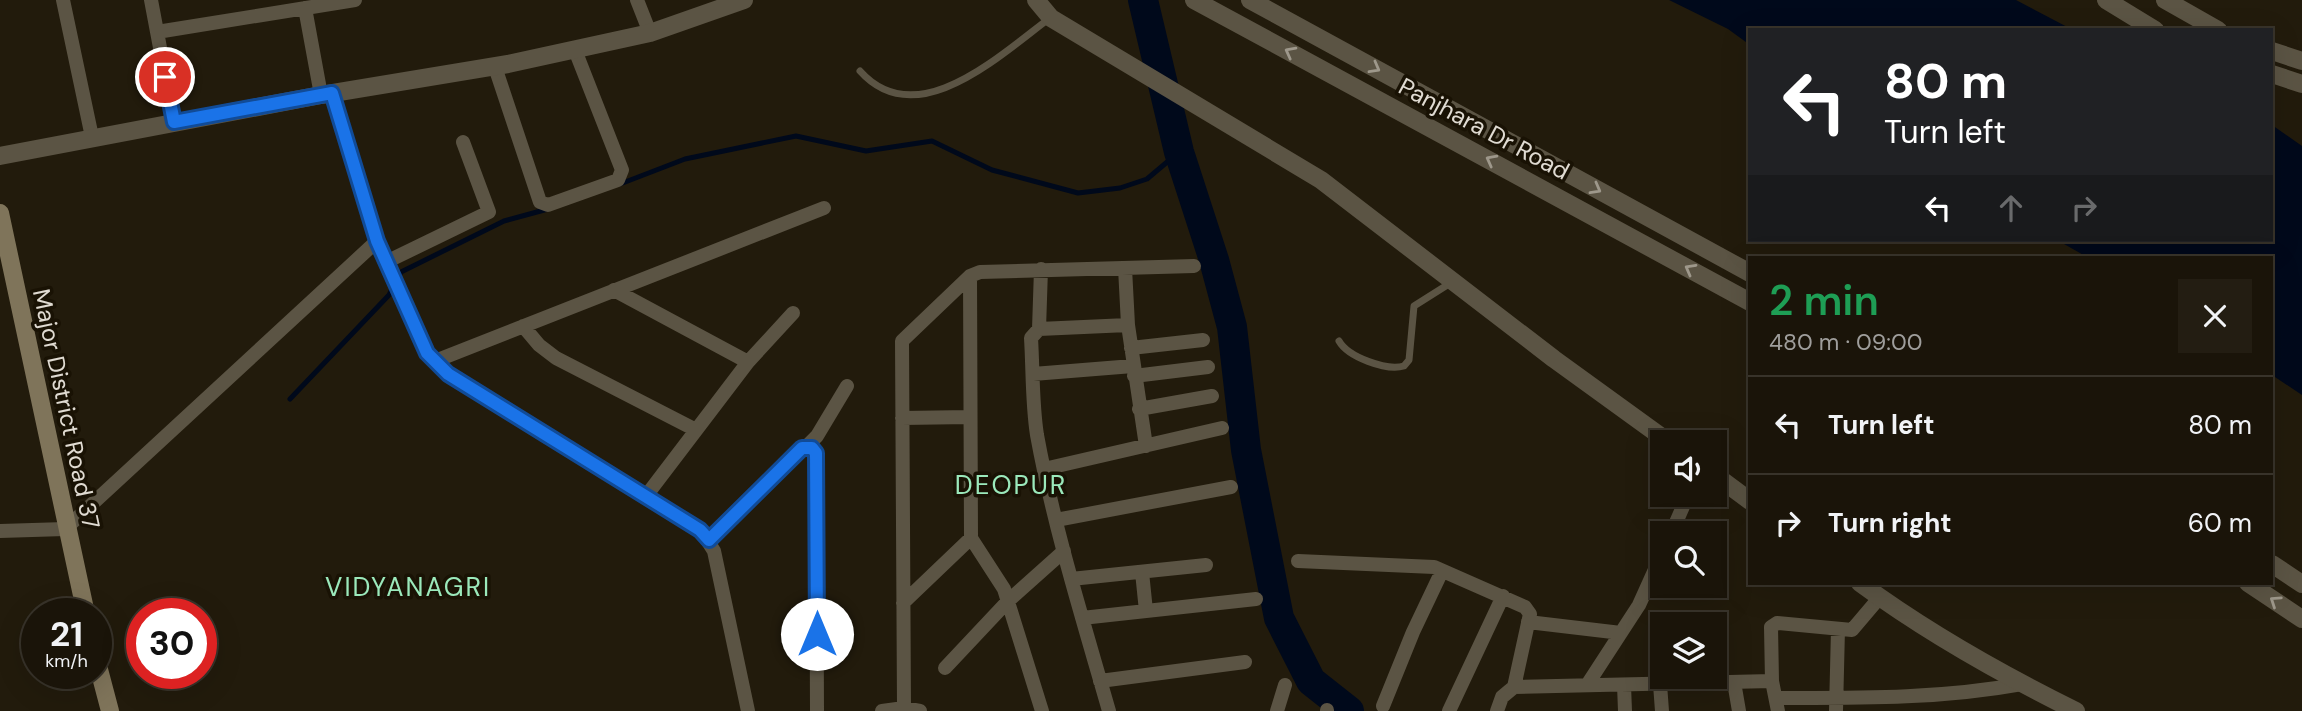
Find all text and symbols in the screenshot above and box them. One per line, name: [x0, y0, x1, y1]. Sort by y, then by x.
pin: [135, 47, 195, 107]
one-way arrow: [1285, 47, 1298, 60]
text: 80 m: [1884, 49, 2007, 113]
icon: left: [1769, 56, 1860, 147]
icon: arrive: [146, 58, 184, 96]
one-way arrow: [1367, 60, 1380, 73]
street label: Panjhara Dr Road: [1394, 71, 1575, 187]
text: Turn left: [1884, 111, 2006, 153]
one-way arrow: [1486, 155, 1498, 168]
one-way arrow: [1588, 180, 1601, 194]
icon: left: [1919, 189, 1957, 227]
icon: ahead: [1992, 189, 2030, 227]
icon: right: [2065, 189, 2103, 227]
one-way arrow: [1685, 264, 1698, 277]
text: 2 min: [1769, 273, 1879, 328]
button: close: [2178, 279, 2252, 353]
street label: Major District Road 37: [26, 286, 107, 532]
text: 480 m · 09:00: [1769, 327, 1922, 357]
icon: left: [1769, 406, 1807, 444]
text: Turn left: [1828, 408, 1935, 442]
text: 80 m: [2188, 408, 2252, 442]
map controls: [1650, 430, 1727, 689]
button: sound: [1650, 430, 1727, 507]
district label: DEOPUR: [955, 468, 1067, 502]
icon: right: [1769, 504, 1807, 542]
text: Turn right: [1828, 506, 1952, 540]
text: 60 m: [2188, 506, 2252, 540]
button: search: [1650, 521, 1727, 598]
district label: VIDYANAGRI: [325, 570, 491, 604]
one-way arrow: [2270, 596, 2283, 609]
position arrow: [780, 597, 854, 671]
speed limit sign: 30: [126, 598, 217, 689]
text: 21: [50, 611, 83, 657]
button: layers: [1650, 612, 1727, 689]
text: km/h: [45, 649, 88, 673]

